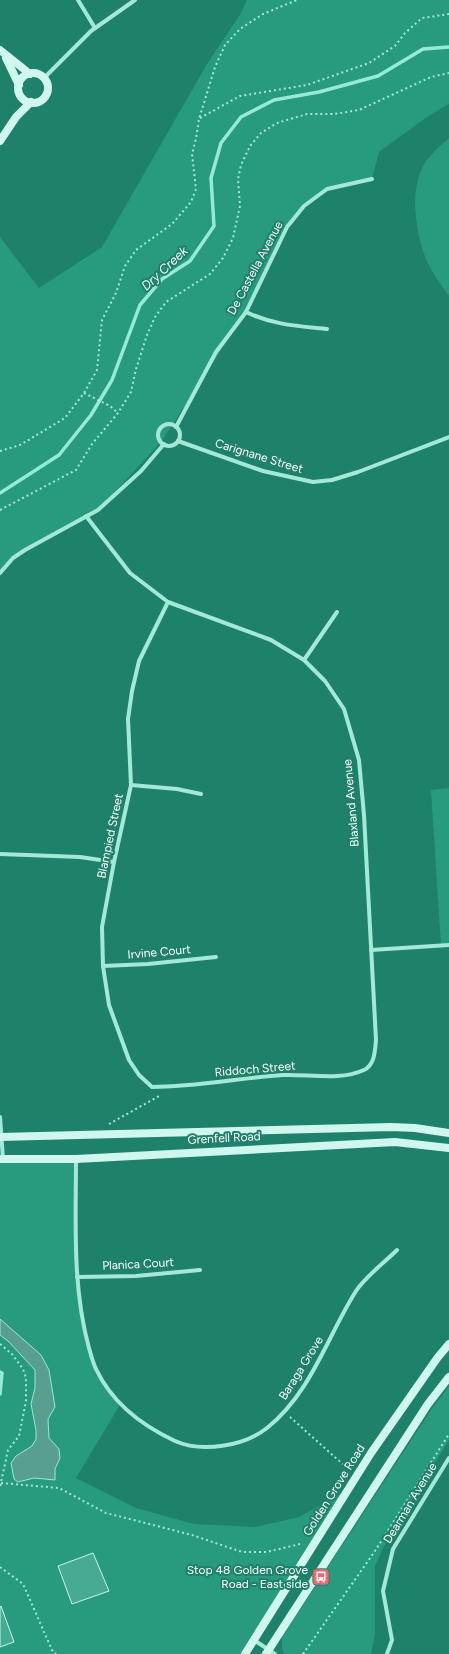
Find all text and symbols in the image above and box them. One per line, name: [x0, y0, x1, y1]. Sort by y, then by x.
street label: De Castella Avenue: [224, 218, 286, 317]
water label: Dry Creek: [138, 243, 191, 294]
street label: Carignane Street: [213, 436, 305, 476]
street label: Blaxland Avenue: [340, 758, 362, 847]
street label: Blampied Street: [94, 792, 126, 880]
street label: Irvine Court: [127, 942, 192, 962]
street label: Riddoch Street: [214, 1058, 296, 1080]
street label: Grenfell Road: [187, 1129, 261, 1147]
street label: Planica Court: [102, 1255, 175, 1273]
street label: Baraga Grove: [276, 1333, 326, 1402]
street label: Golden Grove Road: [300, 1442, 368, 1538]
street label: Dearman Avenue: [380, 1460, 440, 1546]
place label: Stop 48 Golden Grove Road - East side: [187, 1563, 308, 1591]
bus stop icon: Stop 48 Golden Grove Road - East side: [311, 1567, 331, 1587]

